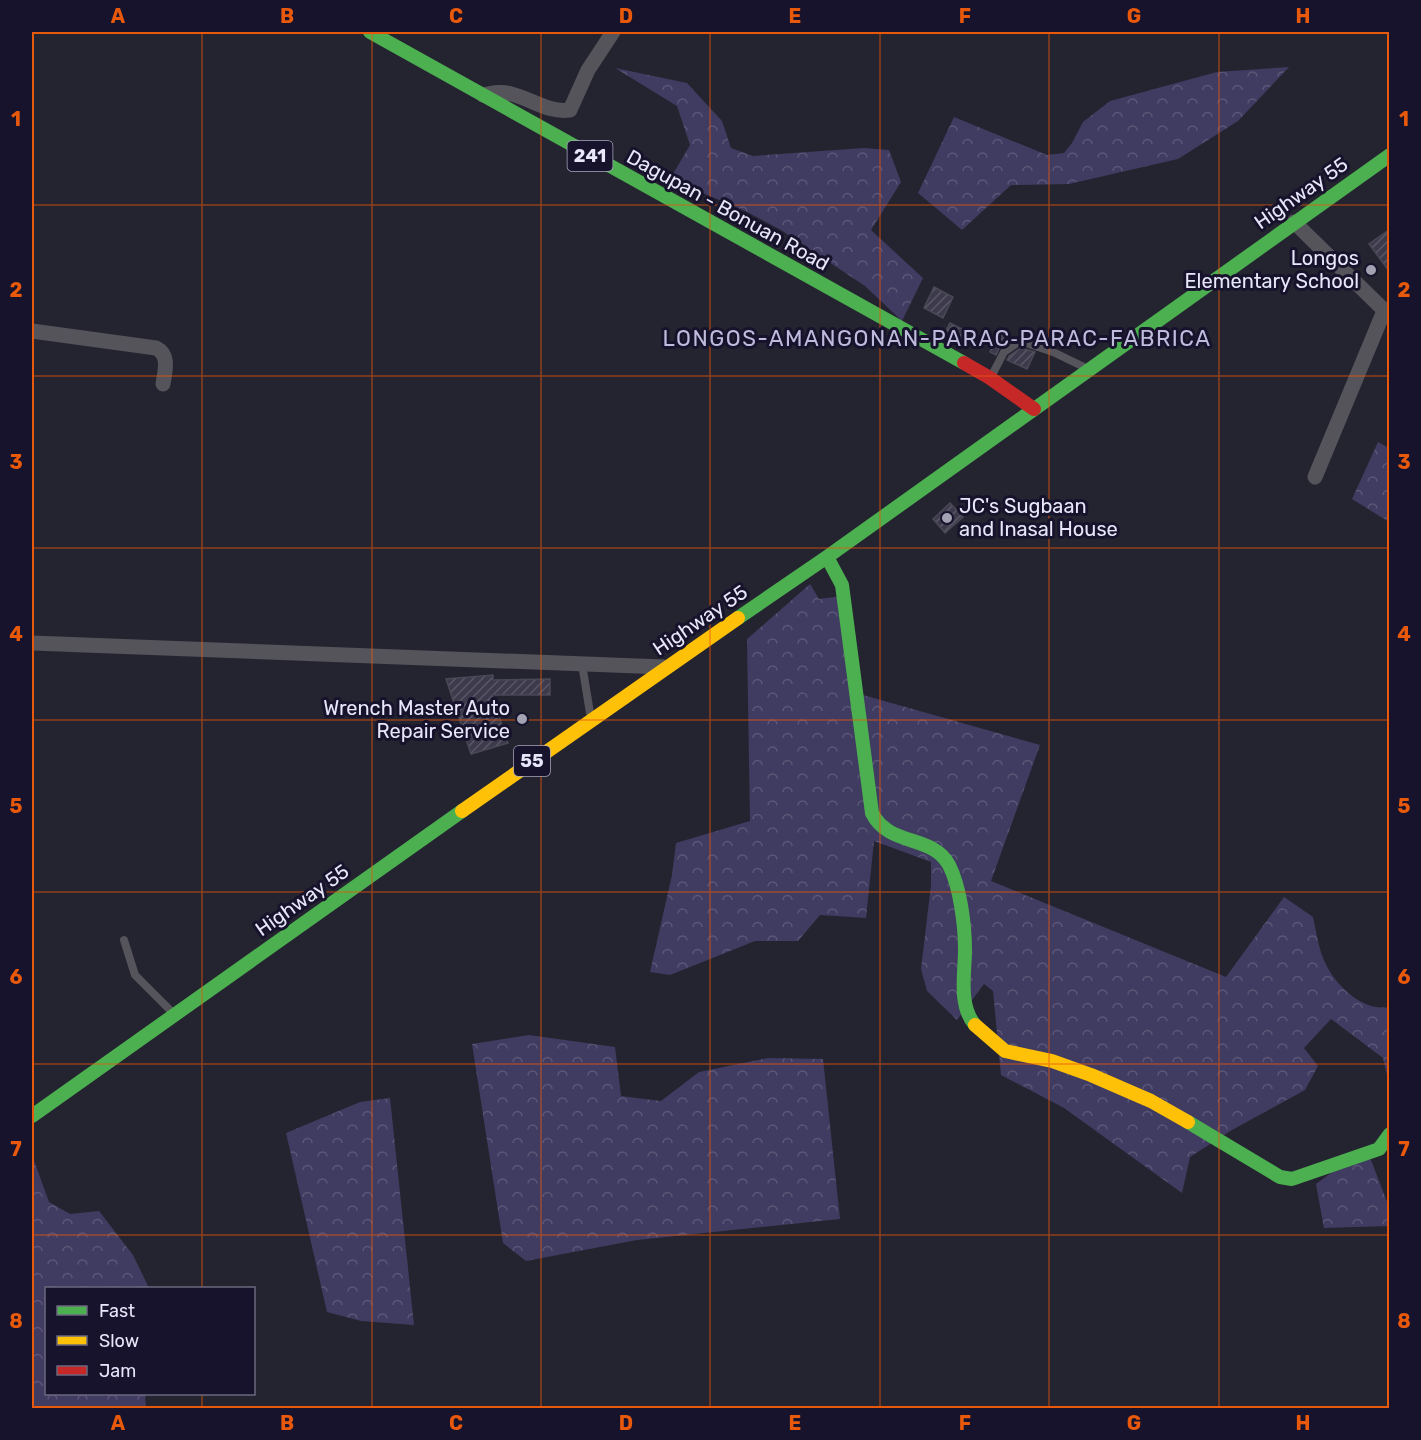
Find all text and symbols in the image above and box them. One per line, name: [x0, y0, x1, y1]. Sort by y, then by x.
text: A: [111, 4, 126, 28]
text: B: [280, 4, 294, 28]
text: C: [449, 4, 463, 28]
text: D: [619, 4, 633, 28]
text: E: [789, 4, 801, 28]
text: F: [959, 4, 971, 28]
text: G: [1127, 4, 1141, 28]
text: H: [1296, 4, 1310, 28]
text: 1: [11, 107, 21, 131]
text: 1: [1399, 107, 1409, 131]
road number: 241: [568, 141, 612, 171]
street label: Dagupan - Bonuan Road: [623, 144, 833, 276]
street label: Highway 55: [1250, 152, 1352, 234]
place label: Longos Elementary School: [1185, 246, 1359, 293]
marker: Longos Elementary School: [1364, 263, 1378, 277]
text: 2: [10, 278, 23, 302]
text: 2: [1398, 278, 1411, 302]
district label: LONGOS-AMANGONAN-PARAC‑PARAC-FABRICA: [662, 325, 1212, 352]
text: 3: [9, 450, 23, 474]
text: 3: [1397, 450, 1411, 474]
place label: JC's Sugbaan and Inasal House: [959, 494, 1118, 541]
marker: JC's Sugbaan and Inasal House: [940, 511, 954, 525]
street label: Highway 55: [648, 580, 752, 660]
text: 4: [9, 622, 23, 646]
text: 4: [1397, 622, 1411, 646]
place label: Wrench Master Auto Repair Service: [323, 696, 510, 743]
marker: Wrench Master Auto Repair Service: [515, 712, 529, 726]
road number: 55: [514, 746, 550, 776]
text: 5: [10, 794, 23, 818]
text: 5: [1398, 794, 1411, 818]
street label: Highway 55: [251, 859, 353, 941]
text: 6: [9, 965, 23, 989]
text: 6: [1397, 965, 1411, 989]
text: 7: [10, 1137, 22, 1161]
text: 7: [1398, 1137, 1410, 1161]
legend: [45, 1287, 255, 1395]
text: Fast: [99, 1300, 135, 1322]
text: 8: [9, 1309, 23, 1333]
text: 8: [1397, 1309, 1411, 1333]
text: Slow: [99, 1330, 139, 1352]
text: Jam: [99, 1360, 136, 1382]
text: A: [111, 1411, 126, 1435]
text: B: [280, 1411, 294, 1435]
text: C: [449, 1411, 463, 1435]
text: D: [619, 1411, 633, 1435]
text: E: [789, 1411, 801, 1435]
text: F: [959, 1411, 971, 1435]
text: G: [1127, 1411, 1141, 1435]
text: H: [1296, 1411, 1310, 1435]

